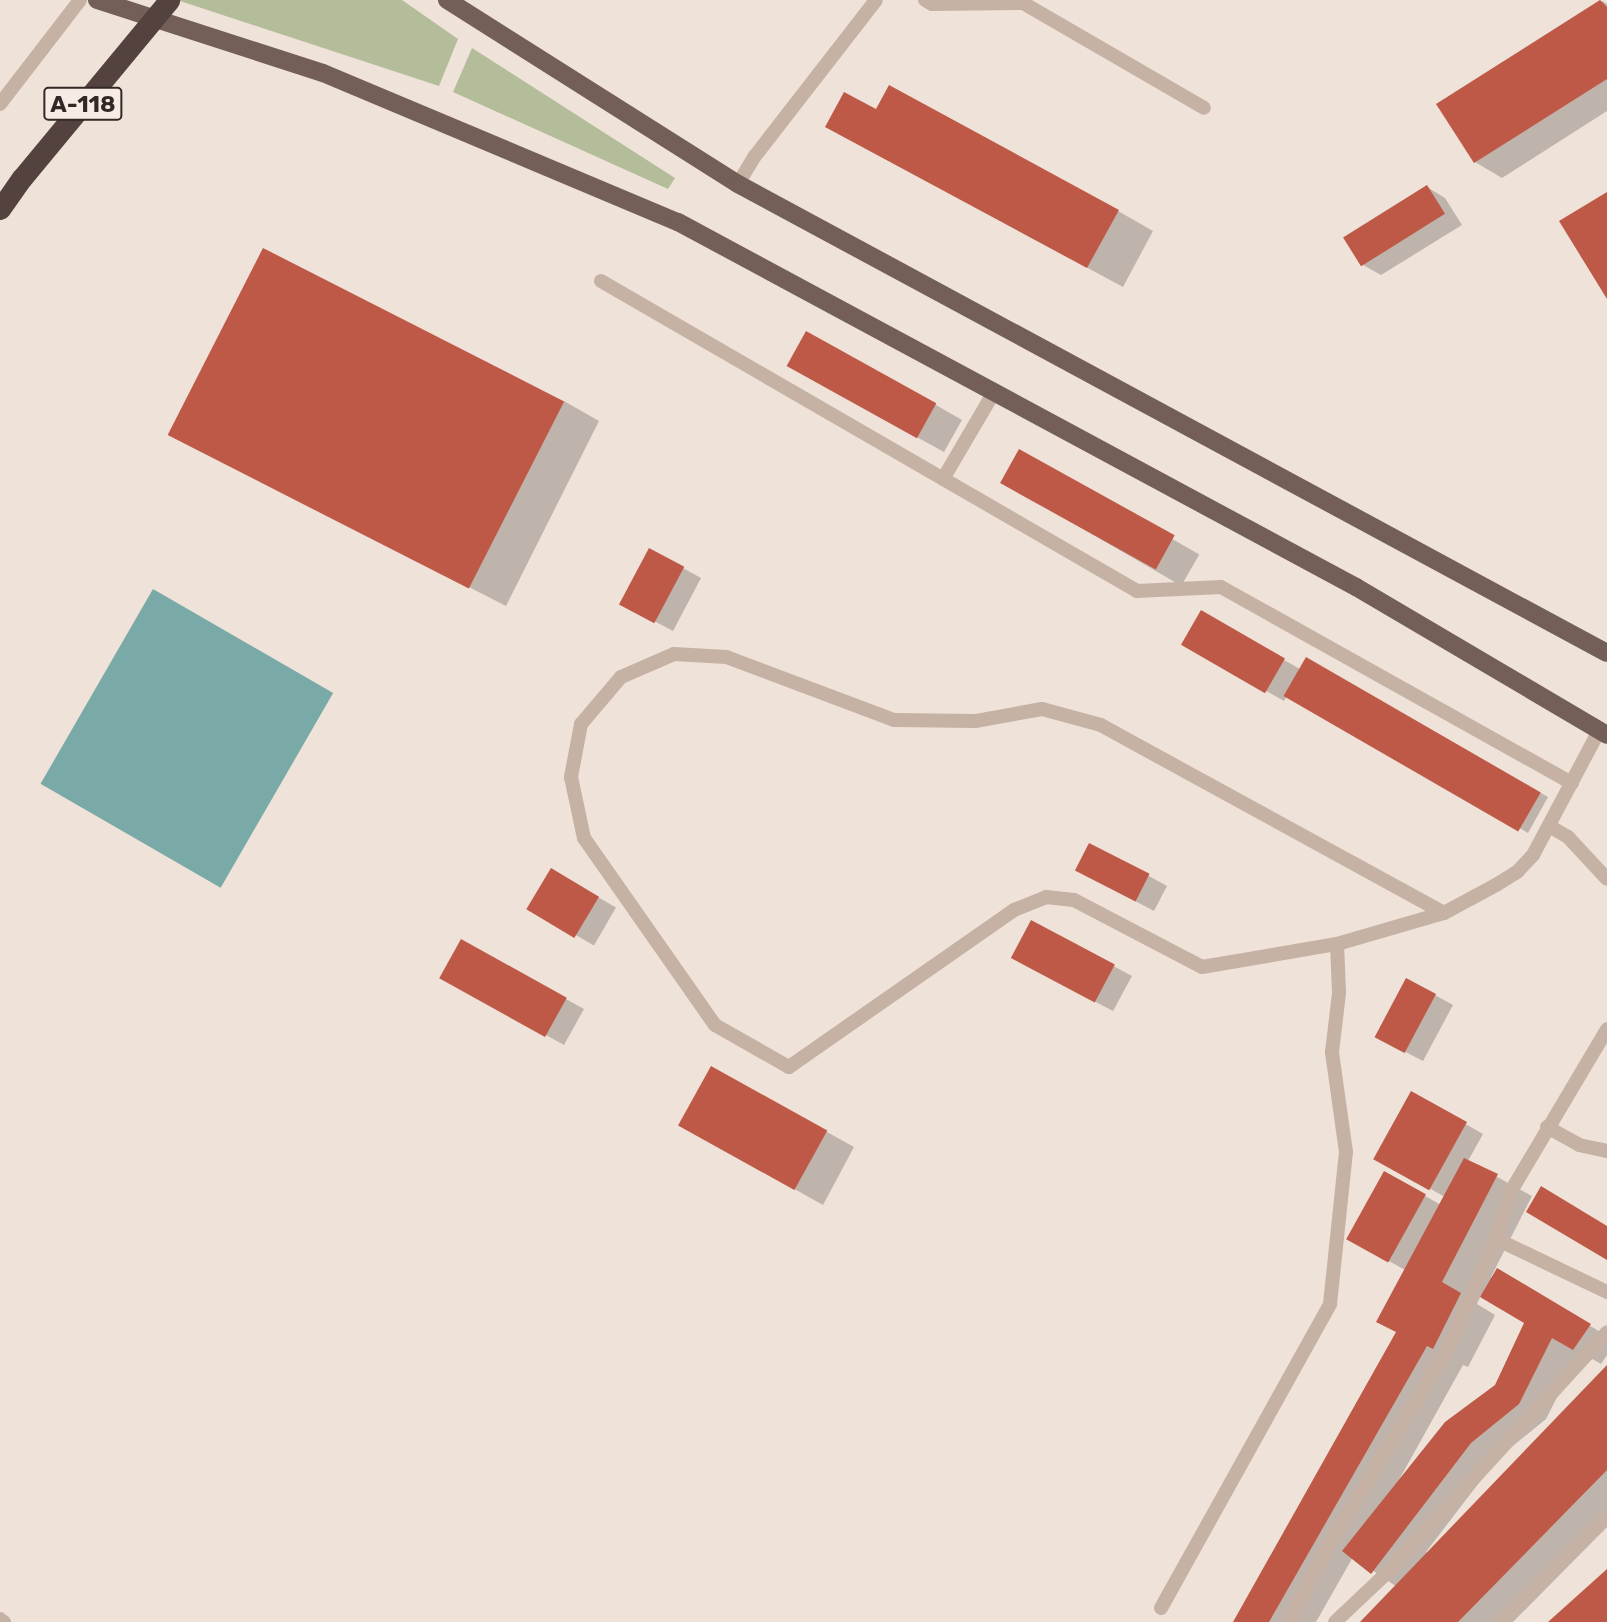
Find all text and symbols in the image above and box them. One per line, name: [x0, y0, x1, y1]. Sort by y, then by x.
road number: А-118: [43, 85, 123, 124]

